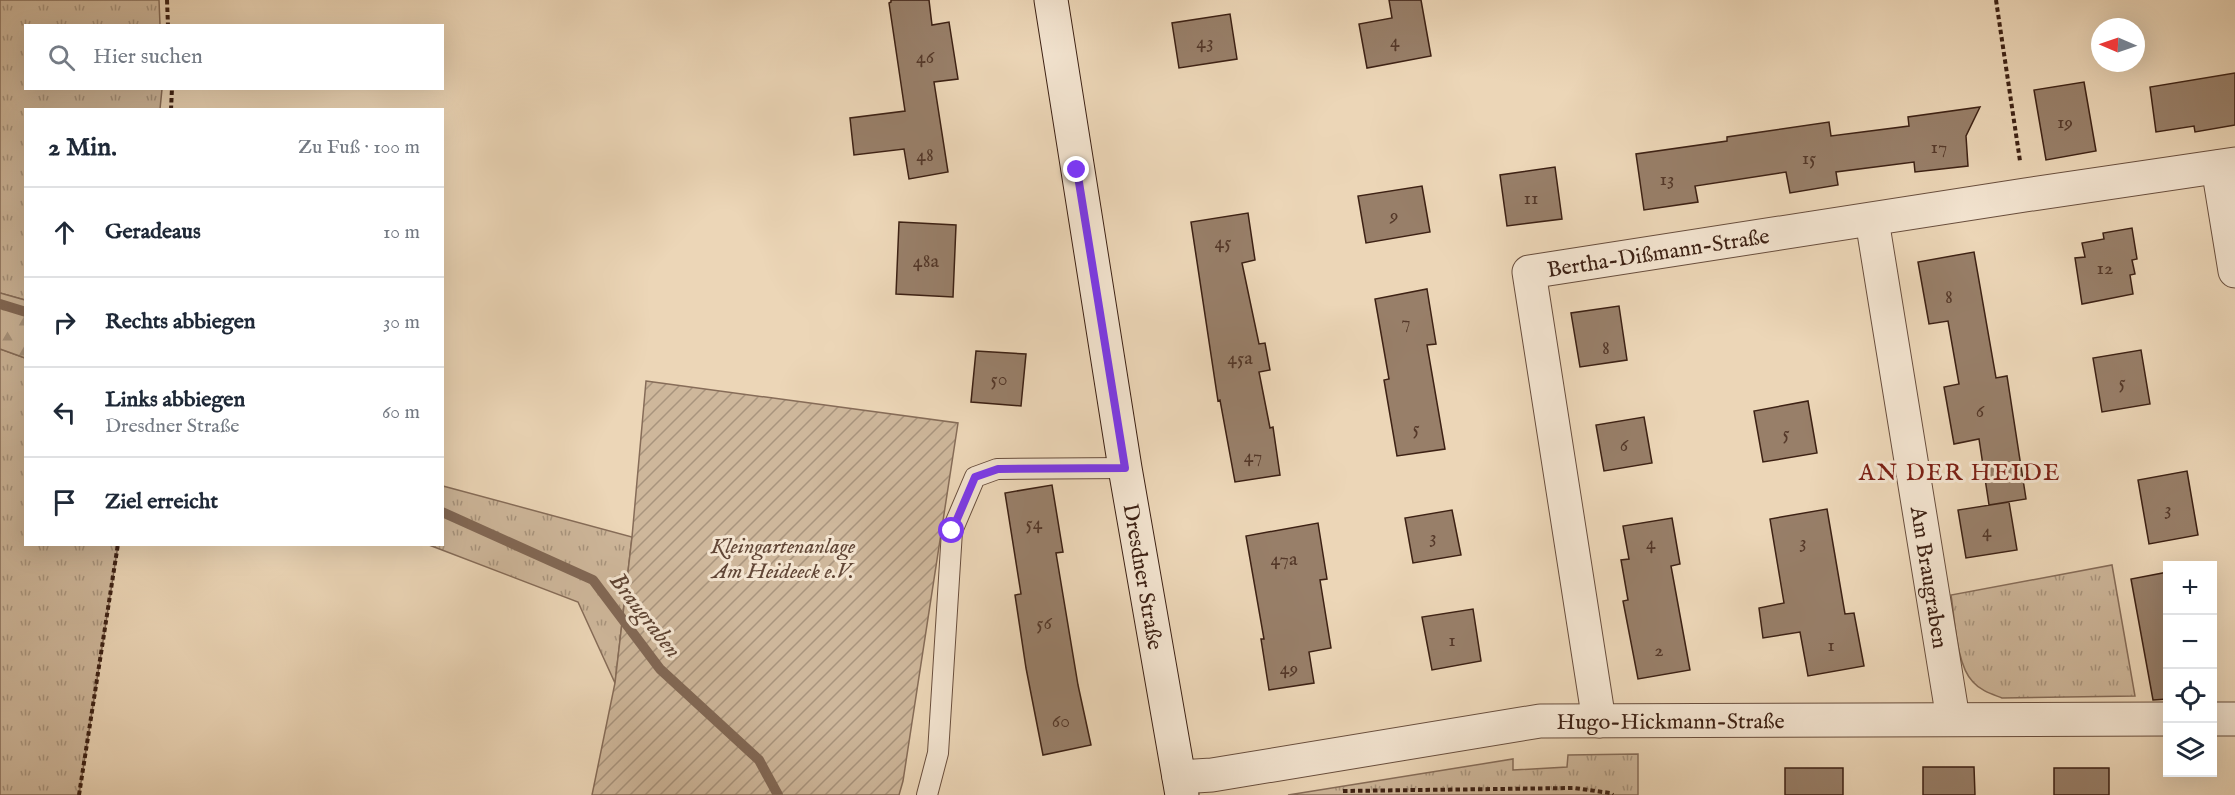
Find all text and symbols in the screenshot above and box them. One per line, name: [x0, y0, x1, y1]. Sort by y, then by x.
north arrow: [2091, 18, 2145, 72]
search box: [24, 24, 444, 90]
house number: 4: [1390, 29, 1400, 54]
house number: 43: [1196, 30, 1214, 55]
icon: search: [45, 41, 78, 74]
text: Hier suchen: [93, 43, 203, 71]
house number: 46: [916, 45, 935, 70]
house number: 19: [2057, 110, 2073, 135]
text: 2 Min.: [48, 131, 117, 164]
text: Zu Fuß · 100 m: [298, 135, 420, 160]
house number: 17: [1931, 135, 1947, 160]
house number: 48: [916, 143, 934, 168]
house number: 15: [1802, 146, 1816, 171]
route end: [1063, 156, 1089, 182]
house number: 13: [1660, 167, 1674, 192]
house number: 11: [1524, 186, 1538, 211]
house number: 9: [1389, 203, 1398, 228]
icon: ahead: [48, 216, 81, 249]
text: Geradeaus: [105, 218, 201, 246]
text: 10 m: [383, 220, 420, 245]
street label: Bertha-Dißmann-Straße: [1545, 223, 1772, 285]
house number: 45: [1215, 230, 1231, 255]
house number: 48a: [913, 249, 939, 274]
house number: 12: [2097, 256, 2113, 281]
house number: 8: [1945, 285, 1953, 310]
icon: right: [48, 306, 81, 339]
text: Rechts abbiegen: [105, 308, 255, 336]
text: 30 m: [383, 310, 420, 335]
house number: 7: [1401, 310, 1411, 335]
house number: 8: [1602, 336, 1610, 361]
house number: 45a: [1227, 346, 1253, 371]
house number: 50: [991, 367, 1008, 392]
house number: 5: [2118, 370, 2126, 395]
text: Links abbiegen: [105, 386, 245, 414]
icon: left: [48, 396, 81, 429]
house number: 6: [1976, 399, 1985, 424]
text: 60 m: [382, 400, 420, 425]
text: Dresdner Straße: [105, 414, 239, 439]
house number: 5: [1412, 416, 1420, 441]
house number: 5: [1782, 421, 1790, 446]
house number: 6: [1620, 433, 1629, 458]
house number: 47: [1244, 444, 1262, 469]
district label: AN DER HEIDE: [1858, 458, 2061, 489]
icon: arrive: [48, 486, 81, 519]
text: Ziel erreicht: [105, 488, 218, 516]
house number: 3: [2164, 497, 2172, 522]
street label: Dresdner Straße: [1115, 502, 1168, 652]
street label: Am Braugraben: [1903, 504, 1953, 651]
house number: 54: [1026, 511, 1043, 536]
route start: [938, 517, 964, 543]
house number: 4: [1982, 519, 1992, 544]
house number: 3: [1429, 525, 1437, 550]
house number: 3: [1799, 530, 1807, 555]
house number: 4: [1646, 531, 1656, 556]
park label: Kleingartenanlage Am Heideeck e.V.: [710, 533, 856, 586]
house number: 47a: [1270, 547, 1298, 572]
map controls: [2163, 561, 2217, 777]
button: +: [2163, 561, 2217, 615]
water label: Braugraben: [602, 567, 688, 665]
house number: 56: [1036, 611, 1052, 636]
button: −: [2163, 615, 2217, 669]
house number: 1: [1448, 628, 1456, 653]
house number: 1: [1827, 633, 1835, 658]
house number: 2: [1654, 638, 1664, 663]
house number: 49: [1280, 656, 1298, 681]
button: locate: [2163, 669, 2217, 723]
street label: Hugo-Hickmann-Straße: [1556, 708, 1785, 737]
house number: 60: [1052, 709, 1070, 734]
button: layers: [2163, 723, 2217, 777]

